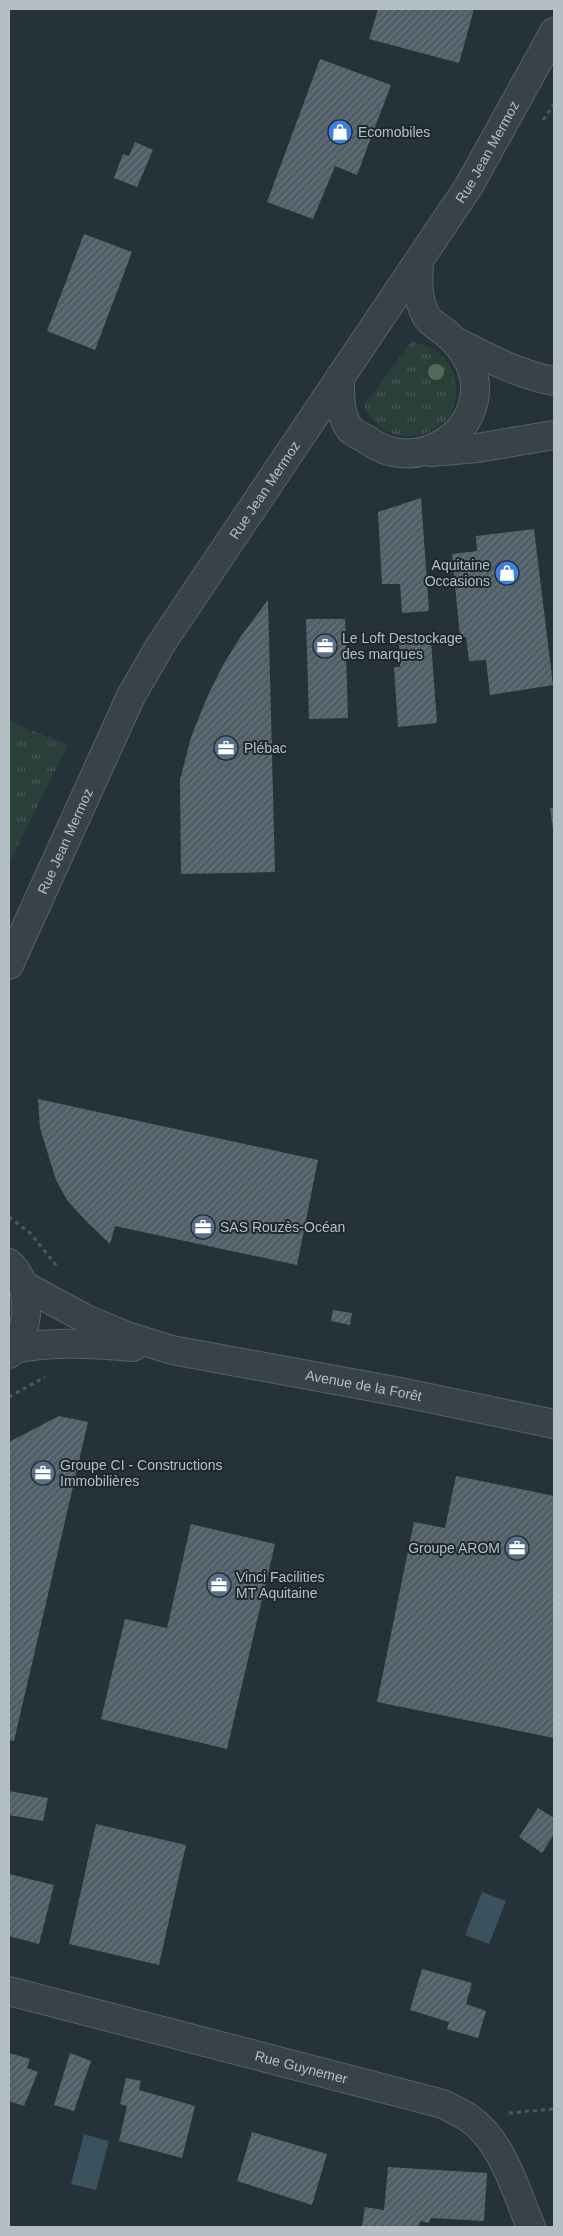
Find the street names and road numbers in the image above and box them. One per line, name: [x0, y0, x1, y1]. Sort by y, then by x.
street label: Rue Jean Mermoz: [452, 98, 522, 206]
street label: Rue Jean Mermoz: [226, 438, 303, 542]
street label: Rue Jean Mermoz: [34, 786, 96, 897]
street label: Avenue de la Forêt: [304, 1367, 423, 1404]
street label: Rue Guynemer: [253, 2047, 350, 2087]

